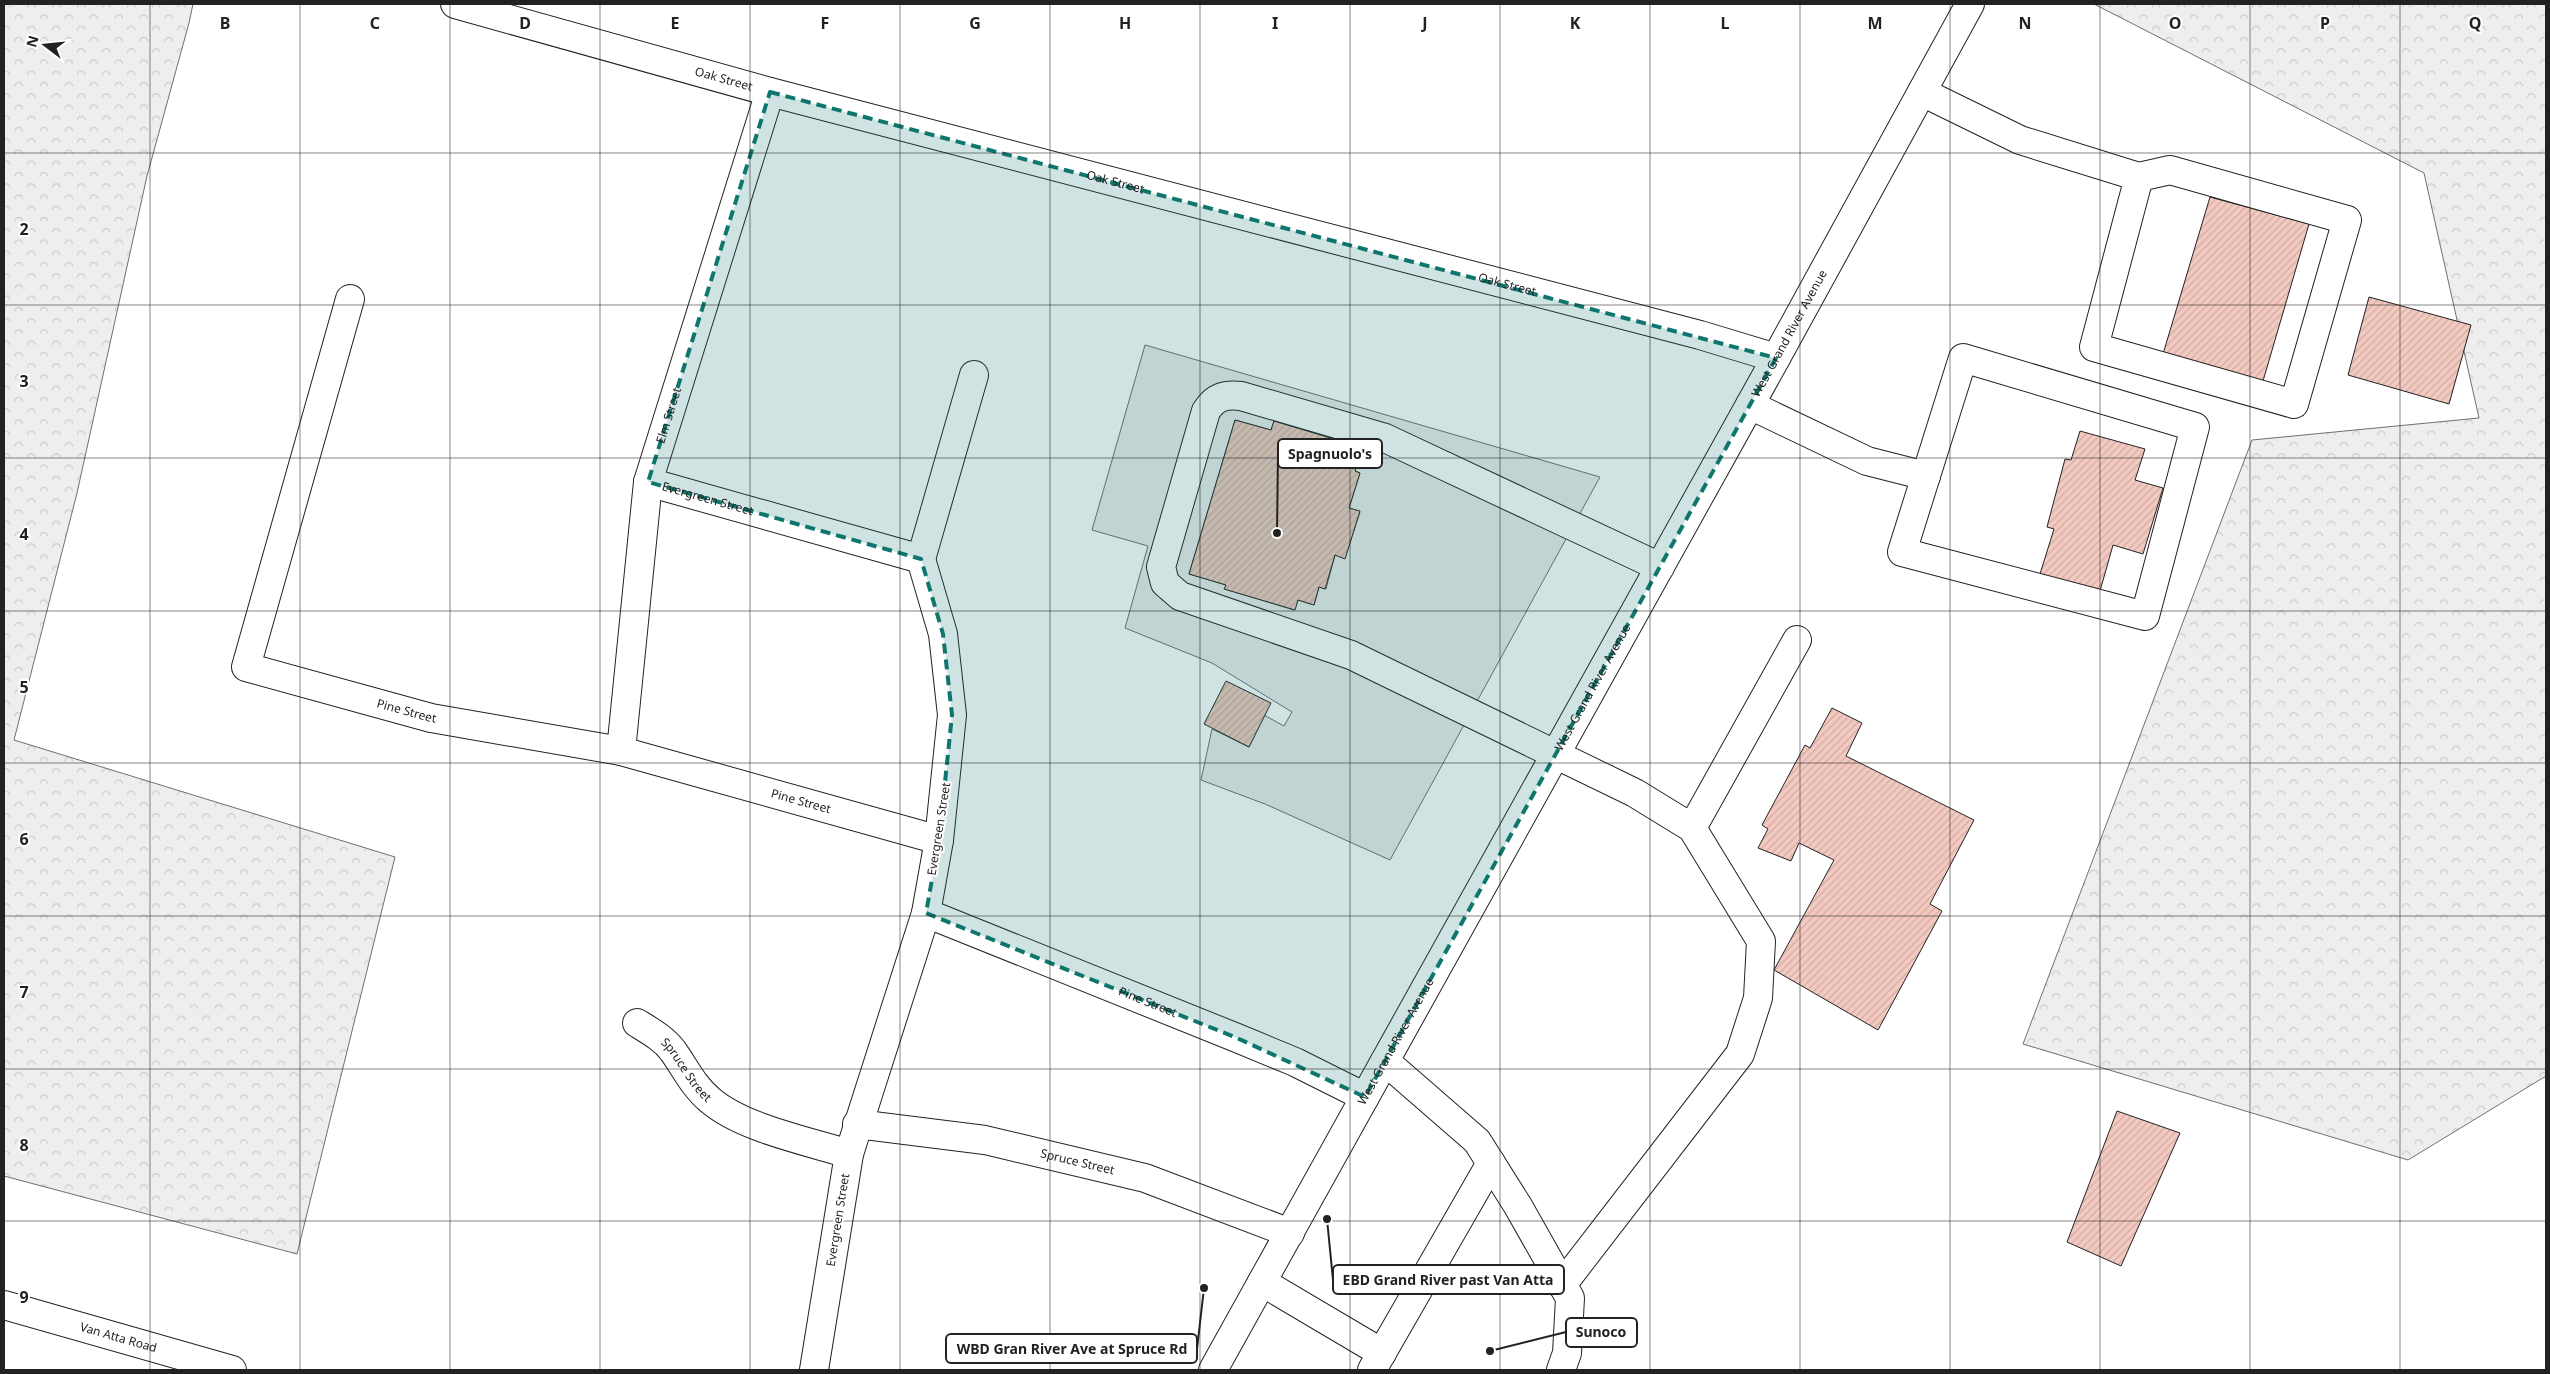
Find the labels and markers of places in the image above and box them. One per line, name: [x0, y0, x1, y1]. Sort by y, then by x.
callout: Spagnuolo's: [1278, 439, 1382, 468]
callout: EBD Grand River past Van Atta: [1333, 1265, 1564, 1294]
callout: Sunoco: [1566, 1318, 1637, 1347]
callout: WBD Gran River Ave at Spruce Rd: [946, 1334, 1197, 1363]

